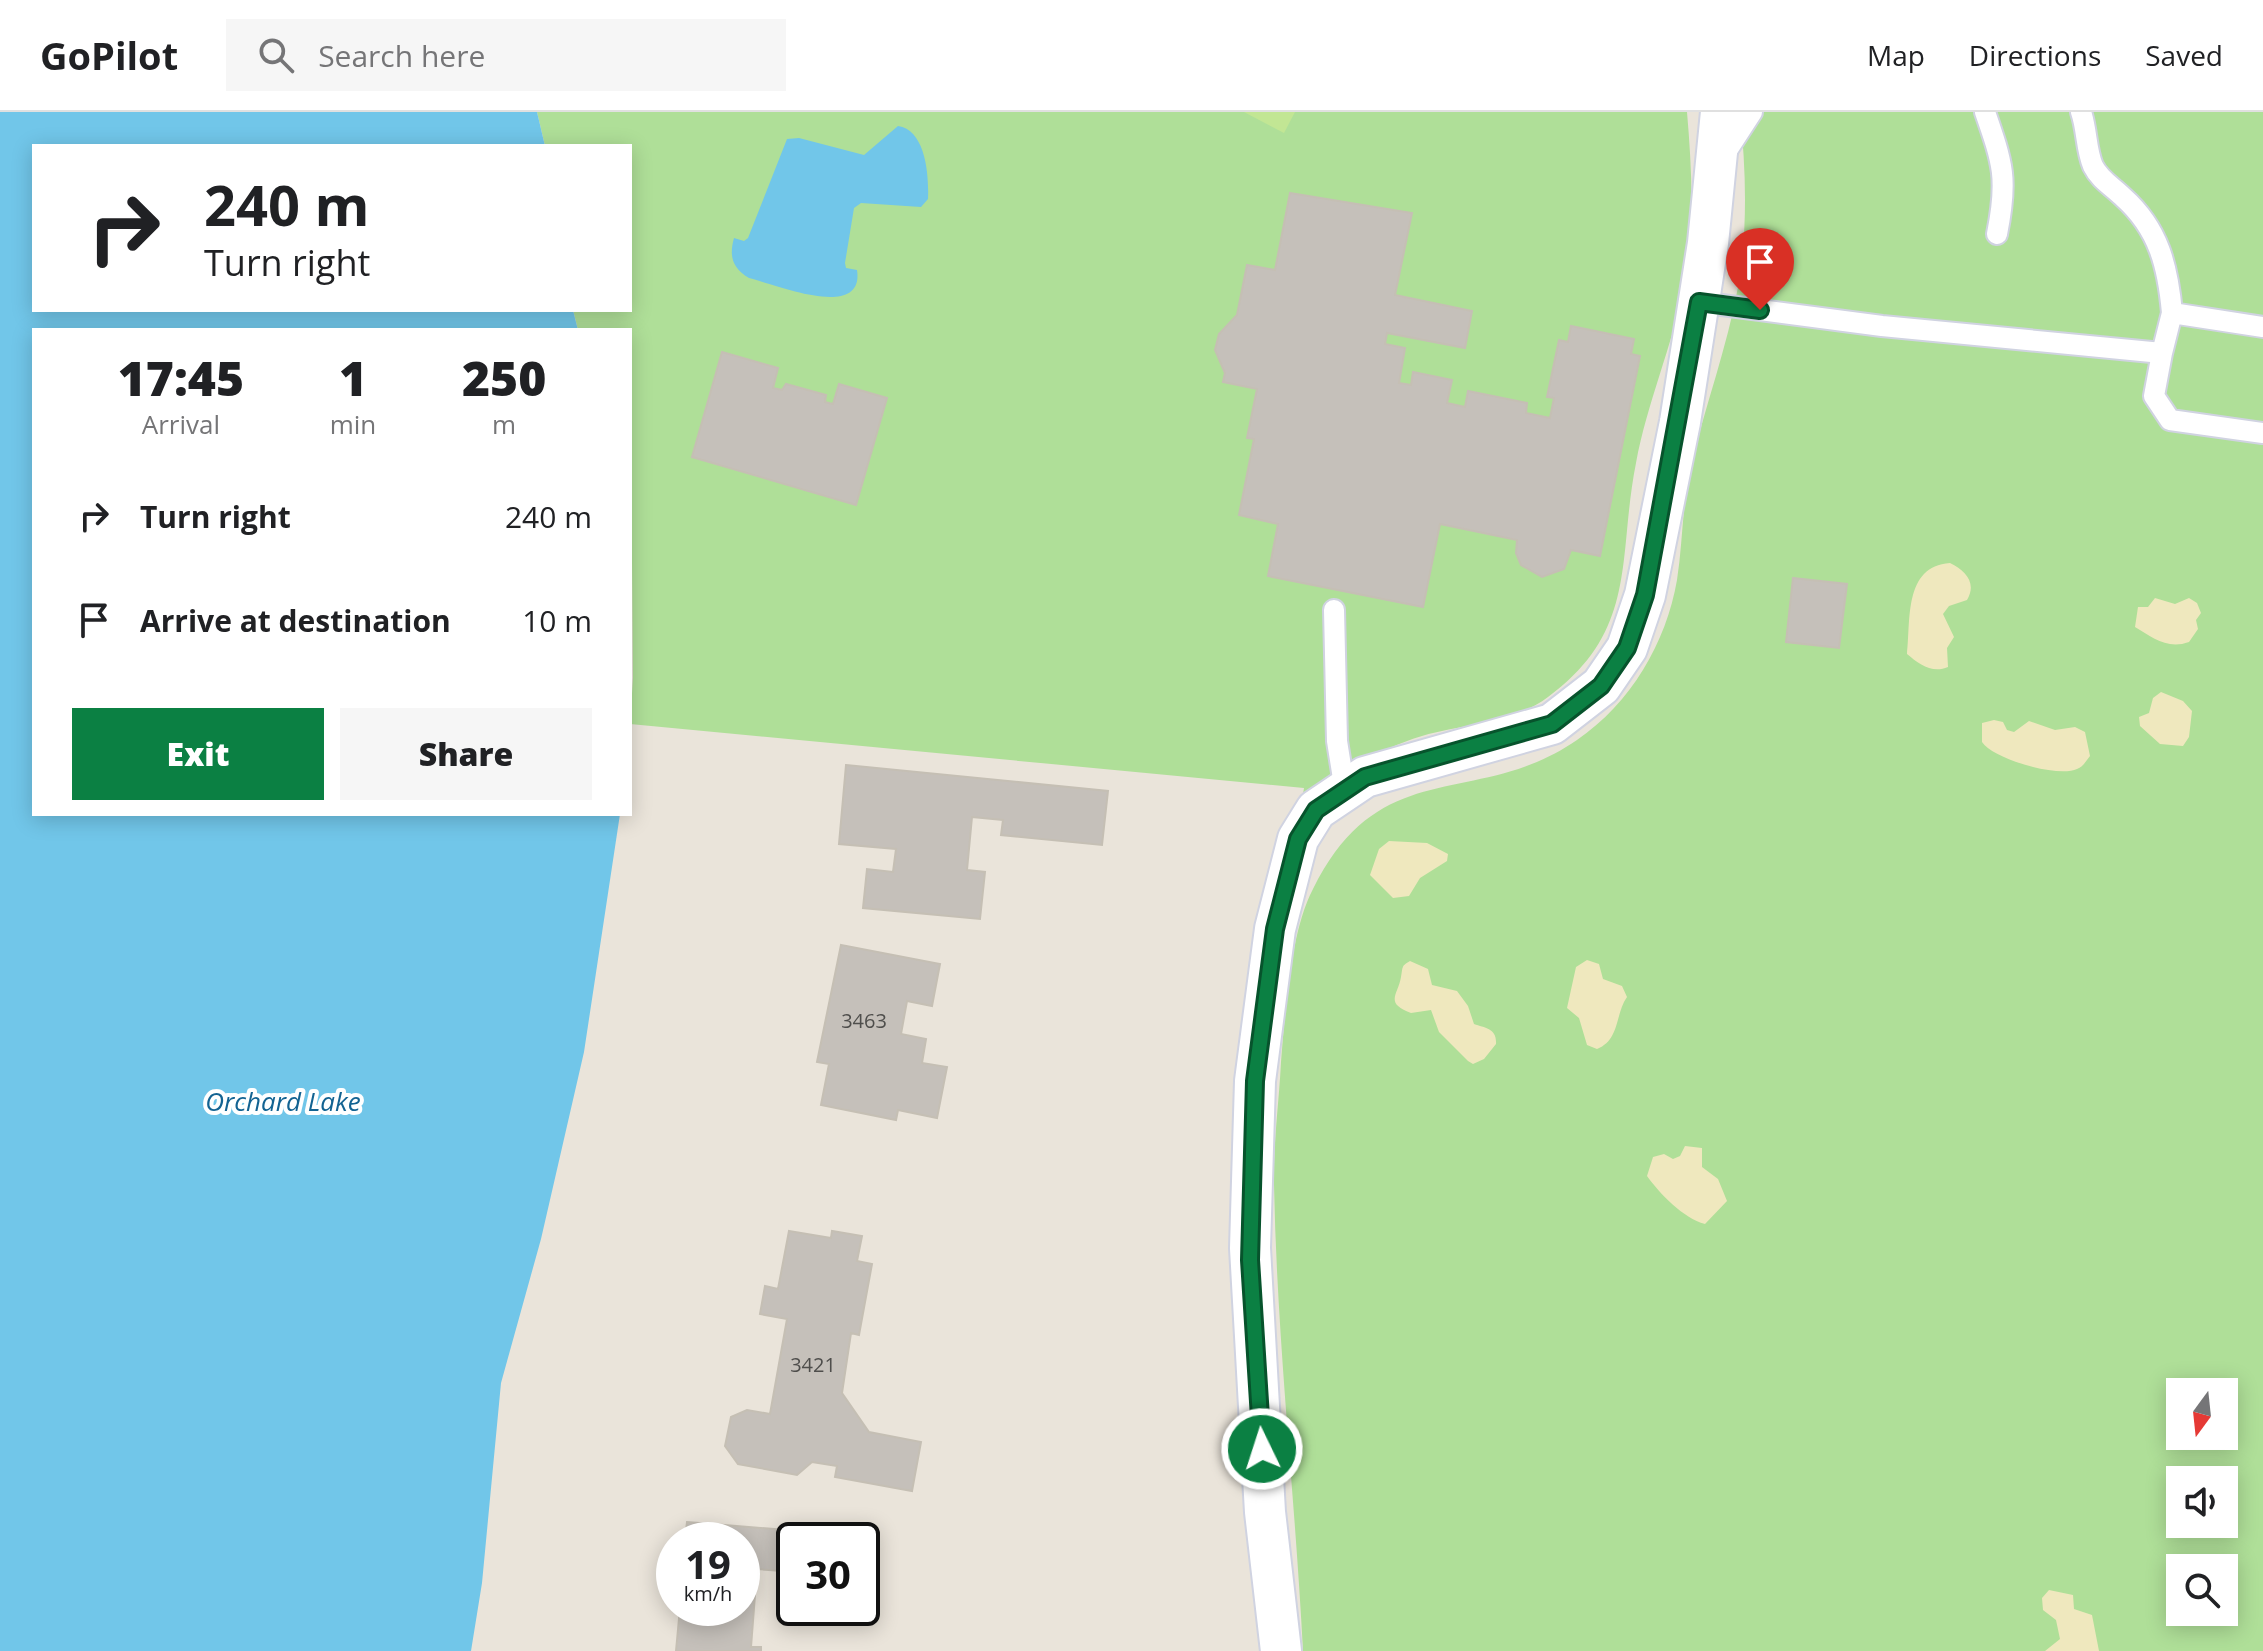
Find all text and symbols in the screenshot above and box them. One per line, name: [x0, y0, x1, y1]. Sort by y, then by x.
search box: [226, 19, 786, 91]
text: GoPilot: [40, 29, 178, 81]
icon: search: [254, 33, 298, 77]
text: Search here: [318, 35, 485, 76]
text: Map: [1867, 36, 1925, 74]
text: Directions: [1969, 36, 2101, 74]
text: Saved: [2145, 36, 2223, 74]
text: 240 m: [204, 166, 370, 242]
icon: right: [72, 176, 176, 280]
pin: [1726, 228, 1794, 310]
text: Turn right: [204, 238, 370, 287]
icon: arrive: [1738, 240, 1782, 284]
text: 17:45: [118, 345, 244, 410]
text: 1: [339, 345, 367, 410]
text: 250: [462, 345, 546, 410]
text: Arrival: [142, 406, 220, 442]
text: min: [330, 406, 376, 442]
text: m: [492, 406, 516, 442]
icon: right: [72, 494, 116, 538]
text: Turn right: [140, 496, 291, 537]
text: 240 m: [505, 496, 592, 537]
icon: arrive: [72, 598, 116, 642]
text: Arrive at destination: [140, 600, 451, 641]
text: 10 m: [522, 600, 592, 641]
button: Exit: [72, 708, 324, 800]
button: Share: [340, 708, 592, 800]
house number: 3463: [841, 1007, 887, 1034]
water label: Orchard Lake: [205, 1083, 361, 1119]
house number: 3421: [790, 1351, 836, 1378]
north arrow: [2166, 1378, 2238, 1450]
map controls: [2166, 1378, 2238, 1626]
position arrow: [1220, 1407, 1304, 1491]
button: sound: [2166, 1466, 2238, 1538]
speed limit sign: 30: [776, 1522, 880, 1626]
text: 19: [685, 1536, 731, 1591]
button: search: [2166, 1554, 2238, 1626]
text: km/h: [684, 1580, 732, 1607]

